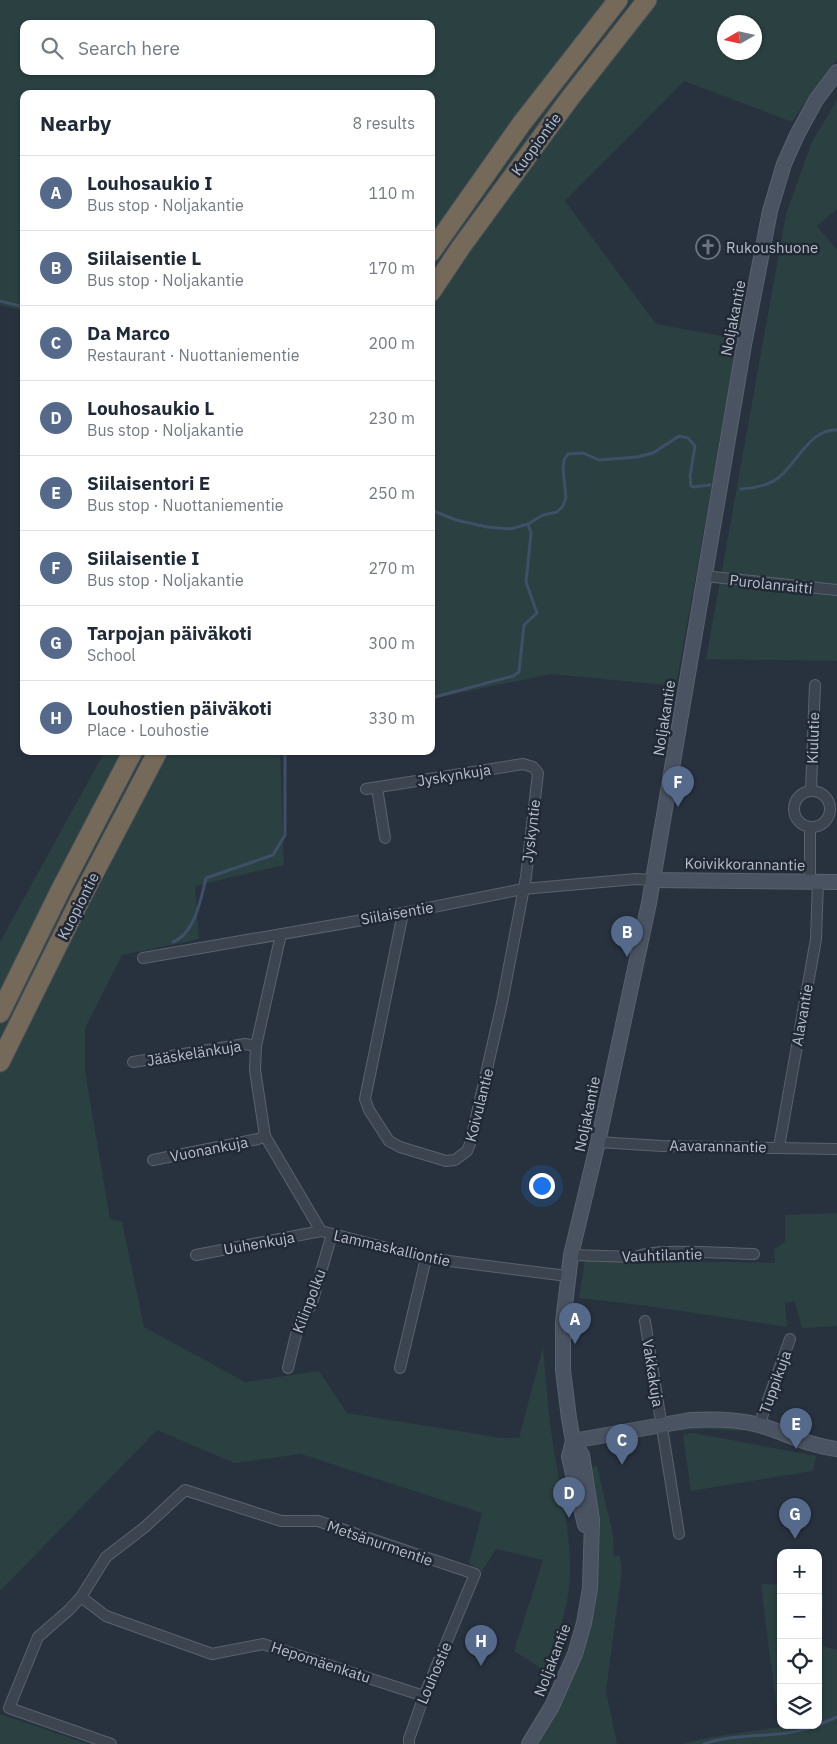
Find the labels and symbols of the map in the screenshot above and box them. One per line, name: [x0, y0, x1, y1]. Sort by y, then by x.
north arrow: [717, 15, 762, 60]
street label: Kuopiontie: [507, 109, 565, 179]
church icon: Rukoushuone: [695, 234, 721, 260]
place label: Rukoushuone: [726, 238, 818, 257]
street label: Noljakantie: [716, 279, 750, 357]
street label: Purolanraitti: [729, 570, 813, 598]
street label: Noljakantie: [649, 679, 679, 757]
street label: Kiulutie: [803, 712, 823, 764]
street label: Jyskynkuja: [416, 760, 492, 790]
pin: F: [662, 766, 694, 807]
street label: Jyskyntie: [518, 798, 544, 864]
street label: Koivikkorannantie: [685, 853, 805, 875]
street label: Kuopiontie: [53, 869, 103, 943]
street label: Siilaisentie: [359, 897, 435, 929]
pin: B: [611, 916, 643, 957]
street label: Alavantie: [787, 983, 817, 1047]
street label: Jääskelänkuja: [145, 1036, 243, 1070]
street label: Koivulantie: [461, 1066, 497, 1144]
street label: Noljakantie: [570, 1075, 604, 1153]
street label: Vuonankuja: [168, 1132, 250, 1166]
street label: Aavarannantie: [669, 1136, 767, 1156]
your location: [529, 1173, 555, 1199]
street label: Lammaskalliontie: [332, 1225, 452, 1271]
street label: Uuhenkuja: [222, 1227, 296, 1259]
street label: Vauhtilantie: [621, 1244, 703, 1266]
street label: Kilinpolku: [288, 1266, 330, 1336]
pin: A: [559, 1303, 591, 1344]
street label: Vakkakuja: [638, 1338, 668, 1408]
street label: Tuppikuja: [755, 1348, 795, 1416]
pin: E: [780, 1408, 812, 1449]
pin: C: [606, 1424, 638, 1465]
pin: D: [553, 1477, 585, 1518]
pin: G: [779, 1498, 811, 1539]
street label: Metsänurmentie: [325, 1516, 435, 1570]
street label: Noljakantie: [529, 1621, 575, 1699]
pin: H: [465, 1625, 497, 1666]
street label: Hepomäenkatu: [269, 1637, 373, 1687]
street label: Louhostie: [412, 1639, 456, 1707]

